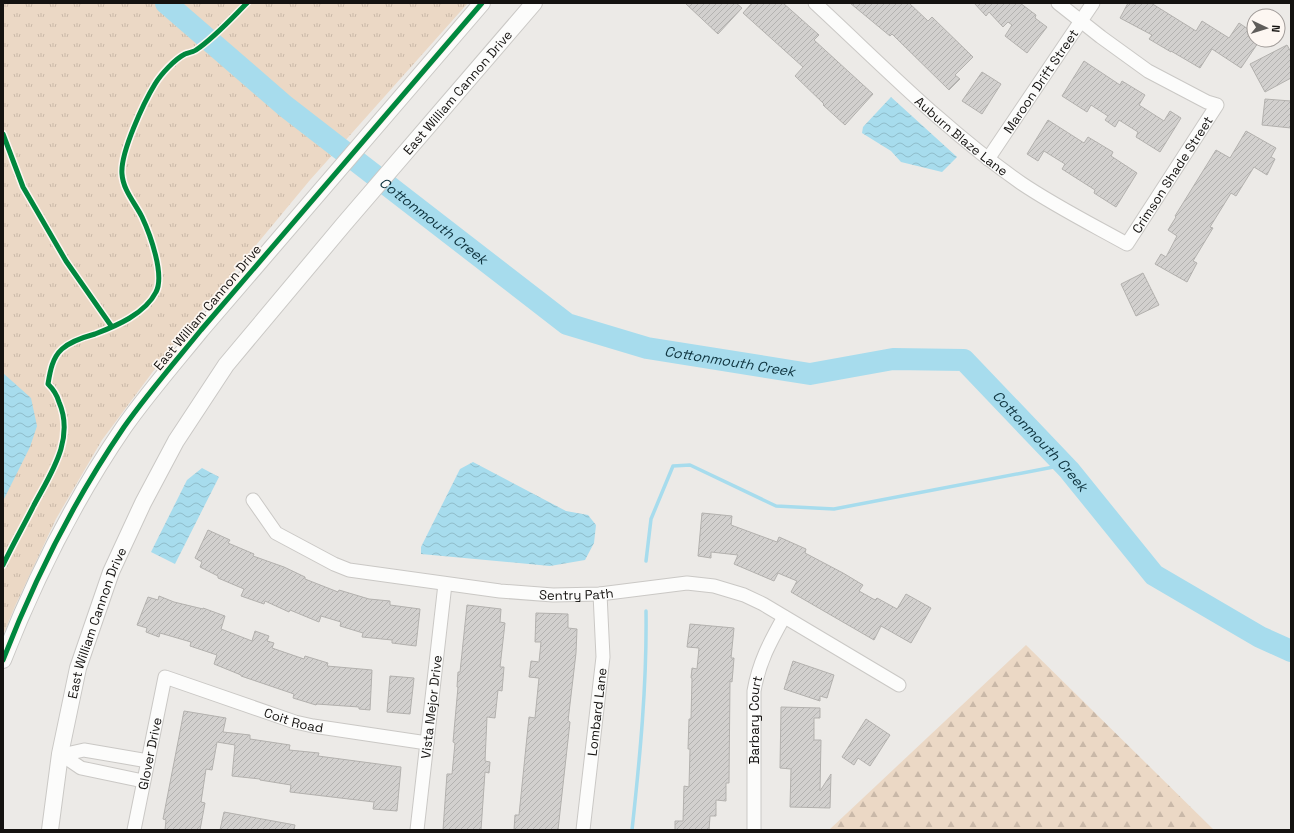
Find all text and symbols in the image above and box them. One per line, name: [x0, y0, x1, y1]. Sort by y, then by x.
north arrow: [1246, 8, 1286, 48]
text: N: [1269, 25, 1283, 33]
street label: Maroon Drift Street: [1000, 26, 1082, 137]
street label: East William Cannon Drive: [399, 27, 516, 158]
street label: Auburn Blaze Lane: [911, 93, 1011, 180]
street label: Crimson Shade Street: [1128, 113, 1217, 237]
water label: Cottonmouth Creek: [376, 173, 492, 269]
street label: East William Cannon Drive: [150, 241, 265, 374]
water label: Cottonmouth Creek: [663, 342, 798, 381]
water label: Cottonmouth Creek: [989, 387, 1093, 496]
street label: East William Cannon Drive: [64, 545, 130, 700]
street label: Sentry Path: [538, 584, 614, 604]
street label: Vista Mejor Drive: [417, 654, 446, 760]
street label: Lombard Lane: [584, 667, 611, 757]
street label: Barbary Court: [745, 674, 766, 764]
street label: Coit Road: [262, 704, 324, 736]
street label: Glover Drive: [134, 716, 166, 791]

